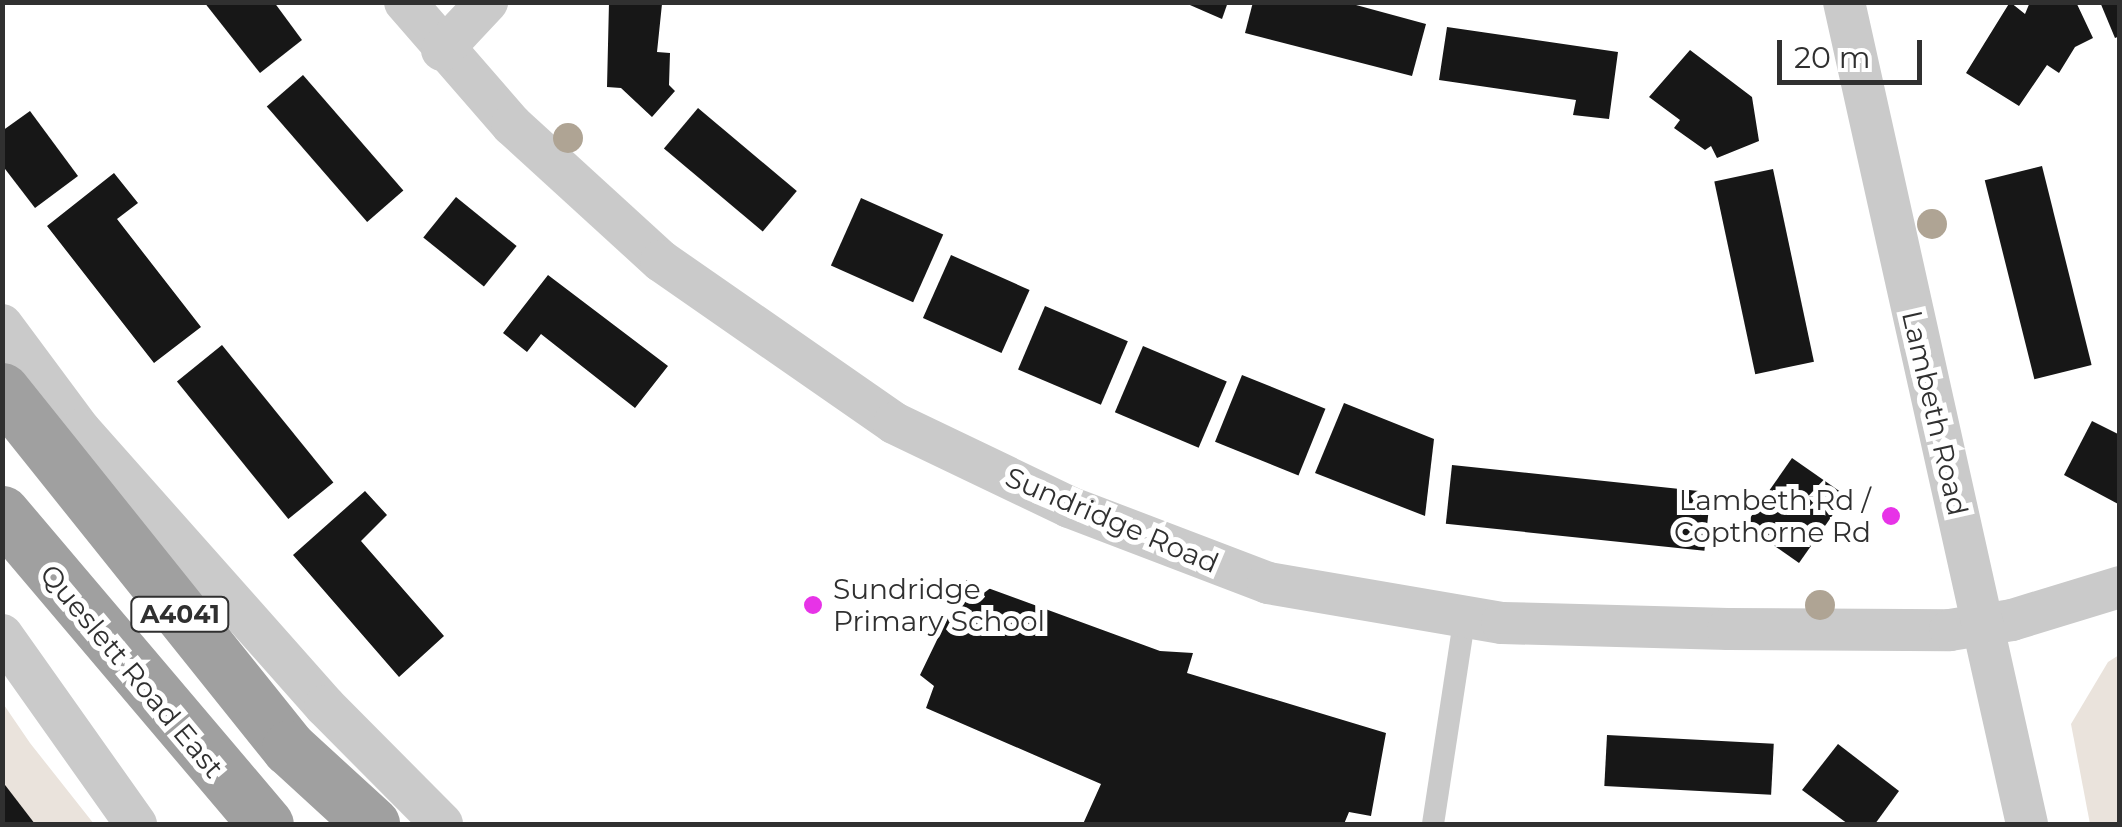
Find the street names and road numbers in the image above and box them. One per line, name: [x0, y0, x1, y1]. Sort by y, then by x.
street label: Lambeth Road: [1895, 307, 1975, 519]
street label: Sundridge Road: [1000, 460, 1224, 580]
street label: Queslett Road East: [33, 558, 231, 784]
road number: A4041: [130, 594, 230, 634]

